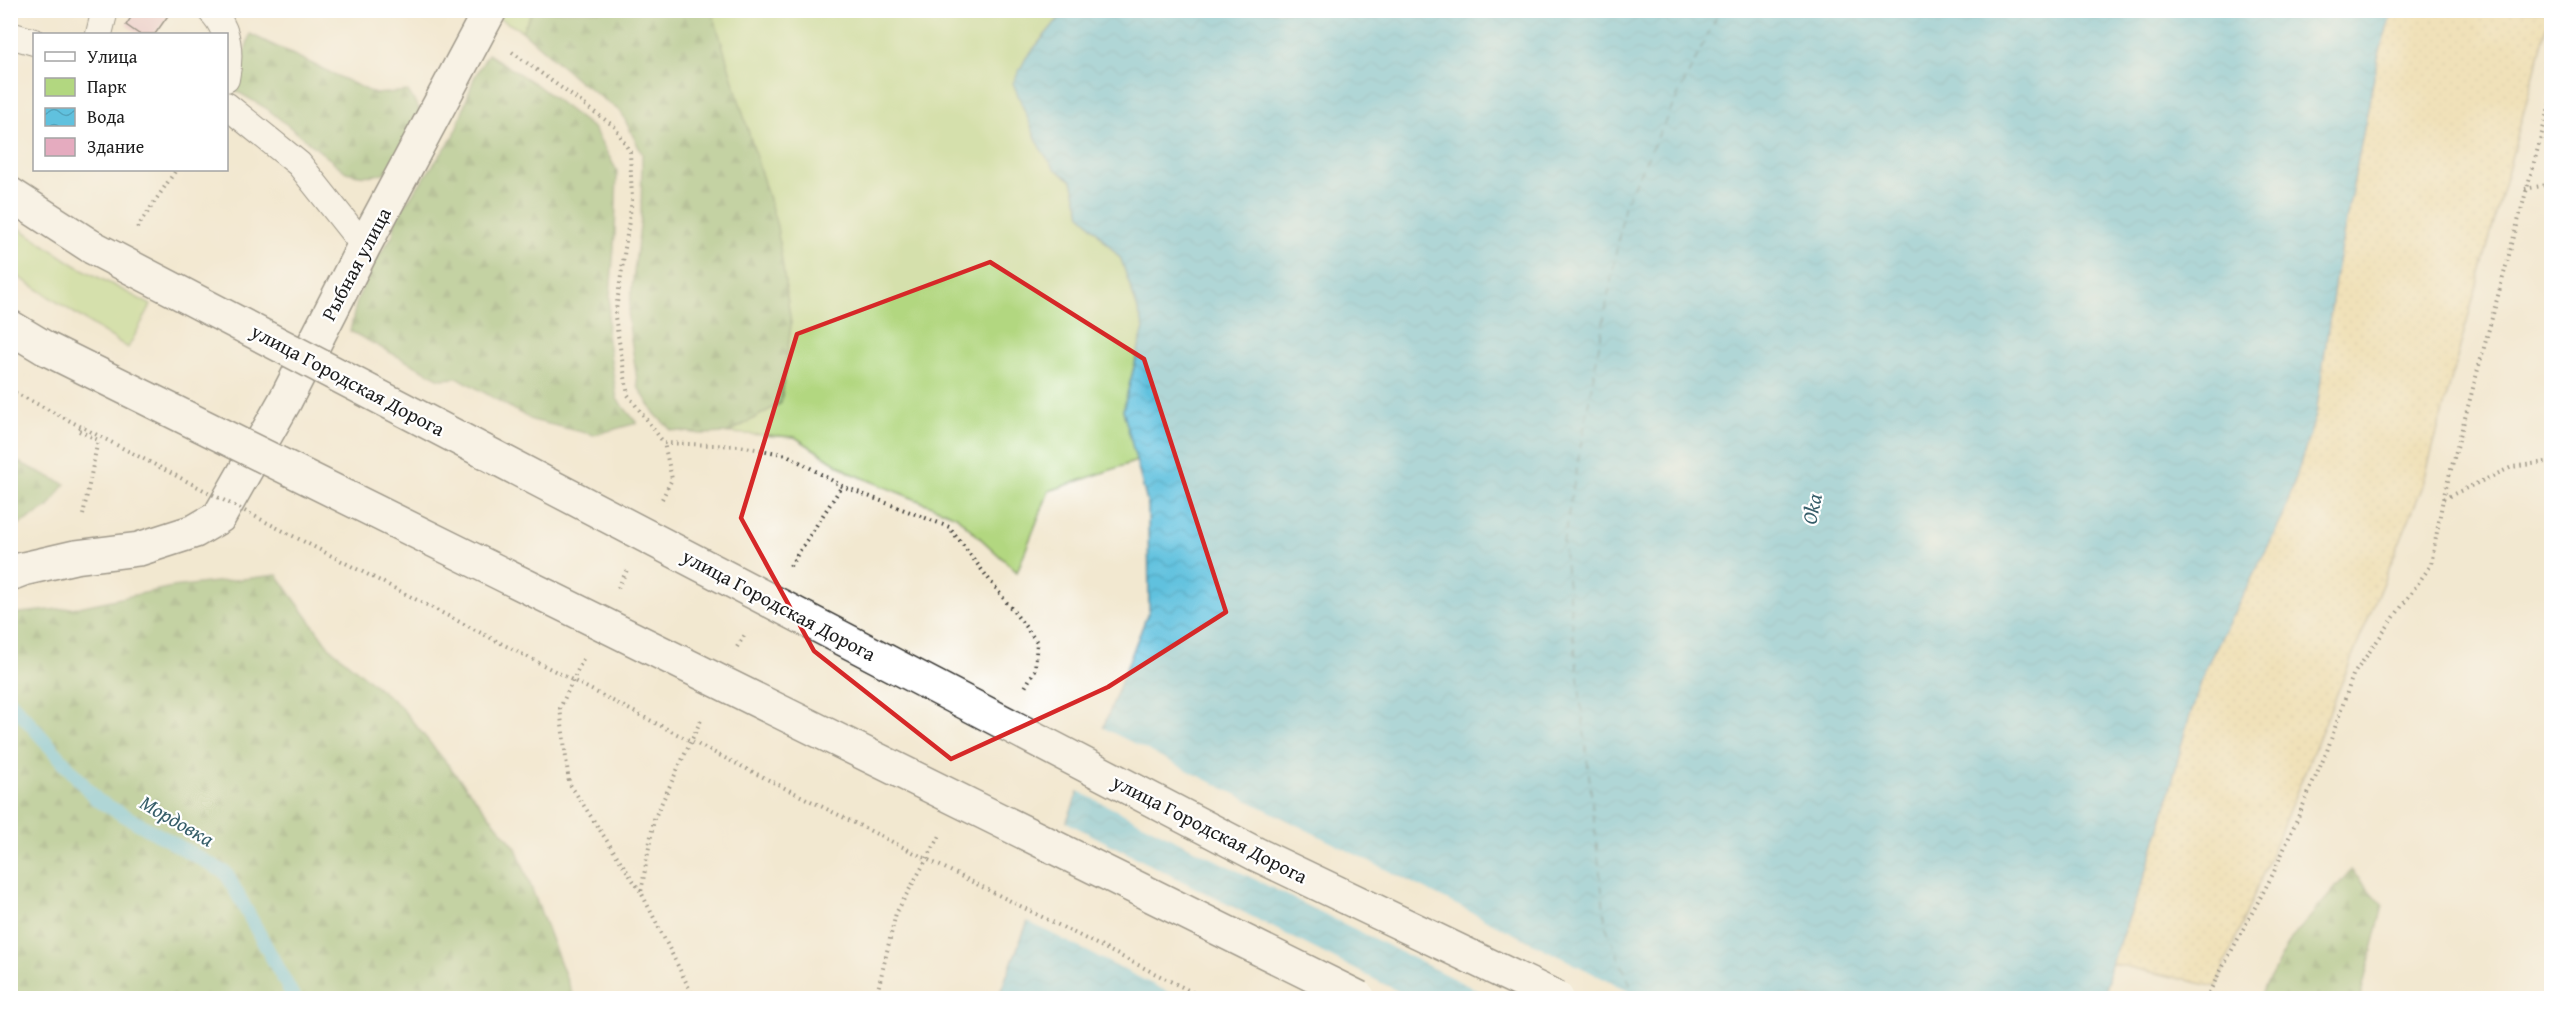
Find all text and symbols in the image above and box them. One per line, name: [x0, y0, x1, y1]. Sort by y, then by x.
legend: [33, 33, 228, 171]
text: Улица: [87, 43, 138, 70]
text: Парк: [87, 73, 127, 100]
text: Вода: [87, 103, 125, 130]
text: Здание: [87, 133, 144, 160]
street label: Рыбная улица: [313, 202, 398, 326]
street label: улица Городская Дорога: [245, 316, 451, 443]
water label: Oka: [1793, 490, 1830, 527]
street label: улица Городская Дорога: [676, 541, 882, 668]
street label: улица Городская Дорога: [1107, 766, 1313, 891]
water label: Мордовка: [134, 787, 220, 854]

